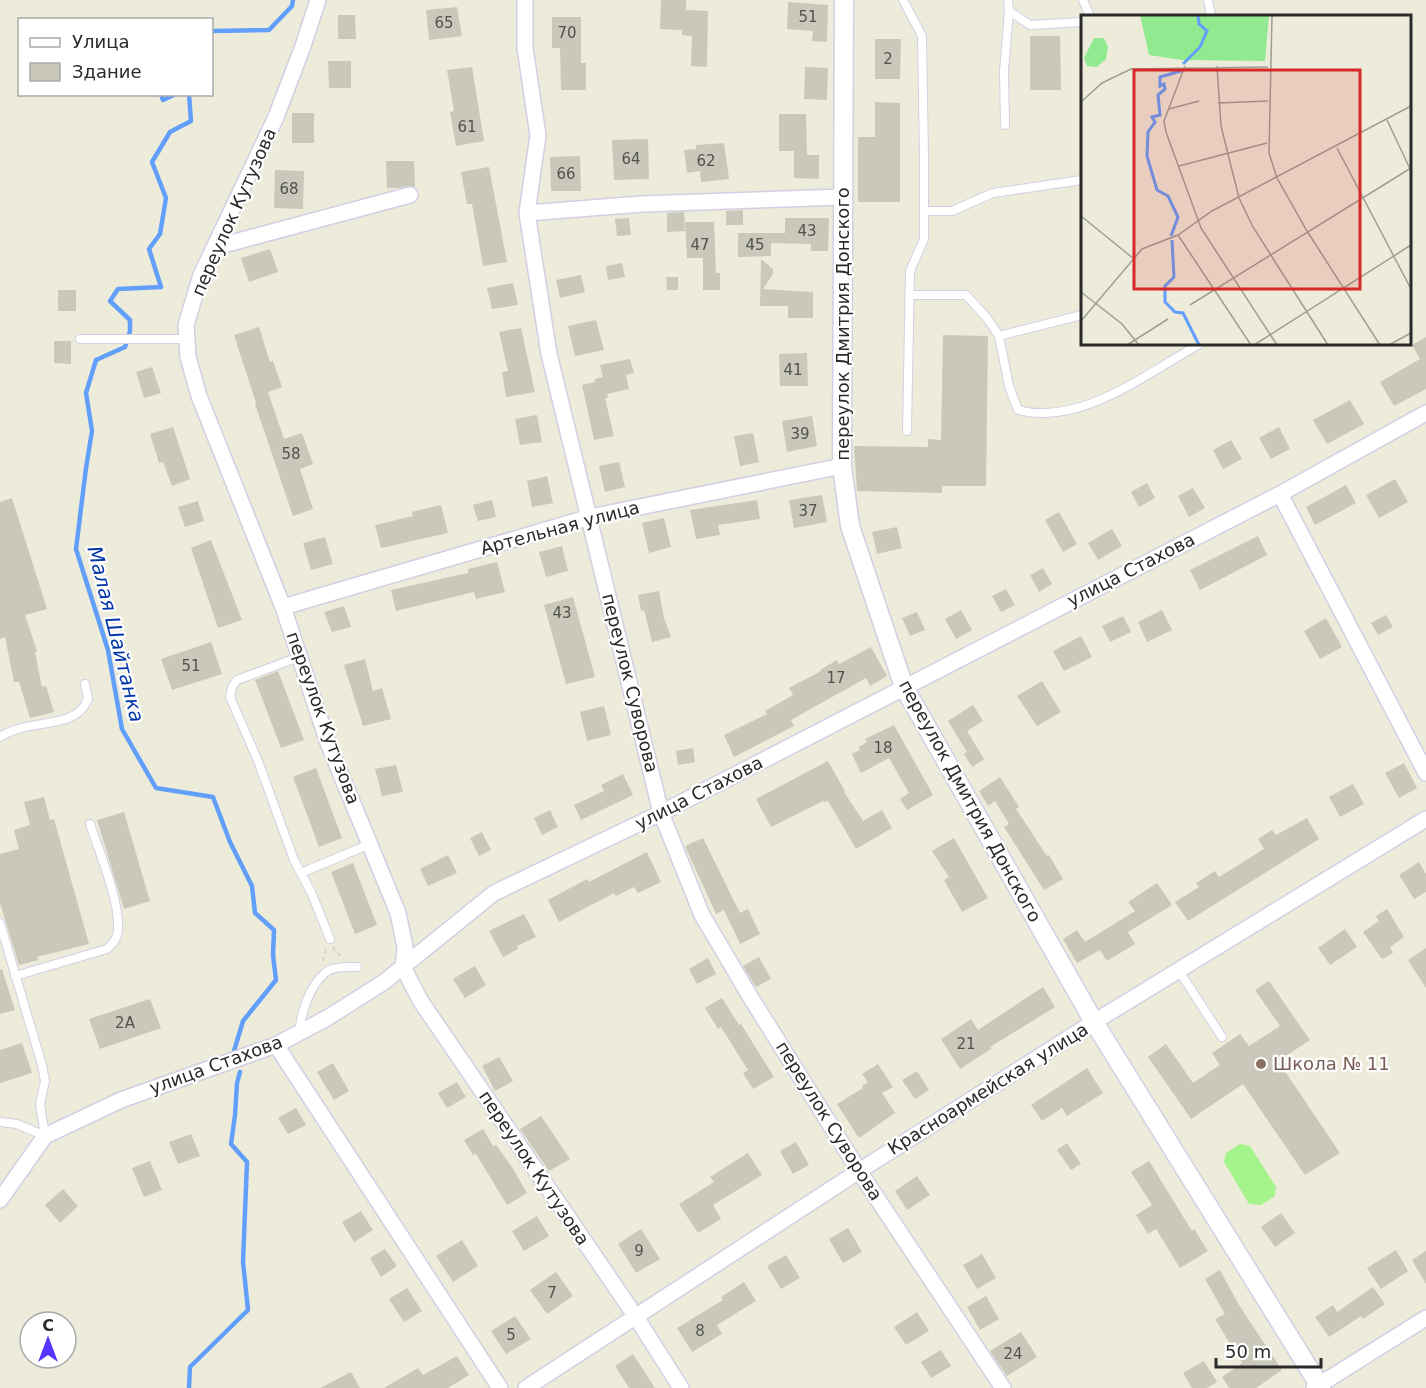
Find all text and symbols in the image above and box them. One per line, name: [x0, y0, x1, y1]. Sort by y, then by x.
house number: 51: [798, 8, 818, 26]
house number: 65: [434, 14, 454, 32]
inset map: [1081, 15, 1411, 345]
legend: [18, 18, 213, 96]
house number: 70: [557, 24, 577, 42]
text: Улица: [72, 31, 129, 52]
house number: 2: [883, 50, 893, 68]
text: Здание: [72, 61, 142, 82]
house number: 61: [457, 118, 477, 136]
street label: переулок Кутузова: [187, 124, 280, 299]
house number: 64: [621, 150, 641, 168]
house number: 62: [696, 152, 716, 170]
house number: 66: [556, 165, 576, 183]
house number: 68: [279, 180, 299, 198]
street label: переулок Дмитрия Донского: [832, 187, 853, 461]
house number: 43: [797, 222, 817, 240]
house number: 47: [690, 236, 710, 254]
house number: 45: [745, 236, 765, 254]
house number: 41: [783, 361, 803, 379]
house number: 39: [790, 425, 810, 443]
house number: 58: [281, 445, 301, 463]
street label: Артельная улица: [478, 496, 642, 559]
house number: 37: [798, 502, 818, 520]
street label: улица Стахова: [1064, 528, 1198, 611]
water label: Малая Шайтанка: [82, 543, 150, 725]
street label: переулок Суворова: [598, 591, 663, 775]
house number: 43: [552, 604, 572, 622]
street label: переулок Кутузова: [282, 629, 364, 807]
house number: 51: [181, 657, 201, 675]
house number: 17: [826, 669, 846, 687]
street label: переулок Дмитрия Донского: [895, 676, 1046, 926]
house number: 18: [873, 739, 893, 757]
street label: улица Стахова: [632, 751, 766, 834]
house number: 2А: [115, 1014, 136, 1032]
street label: Красноармейская улица: [884, 1018, 1092, 1159]
street label: улица Стахова: [146, 1031, 285, 1098]
house number: 21: [956, 1035, 976, 1053]
street label: переулок Суворова: [772, 1037, 887, 1204]
place label: Школа № 11: [1273, 1053, 1390, 1074]
marker: Школа № 11: [1254, 1057, 1268, 1071]
street label: переулок Кутузова: [475, 1086, 594, 1249]
house number: 9: [634, 1242, 644, 1260]
house number: 7: [547, 1284, 557, 1302]
north arrow: [18, 1310, 78, 1370]
text: С: [42, 1316, 54, 1335]
house number: 8: [695, 1322, 705, 1340]
house number: 5: [506, 1326, 516, 1344]
scale bar: [1216, 1331, 1321, 1369]
text: 50 m: [1225, 1341, 1271, 1362]
house number: 24: [1003, 1345, 1023, 1363]

